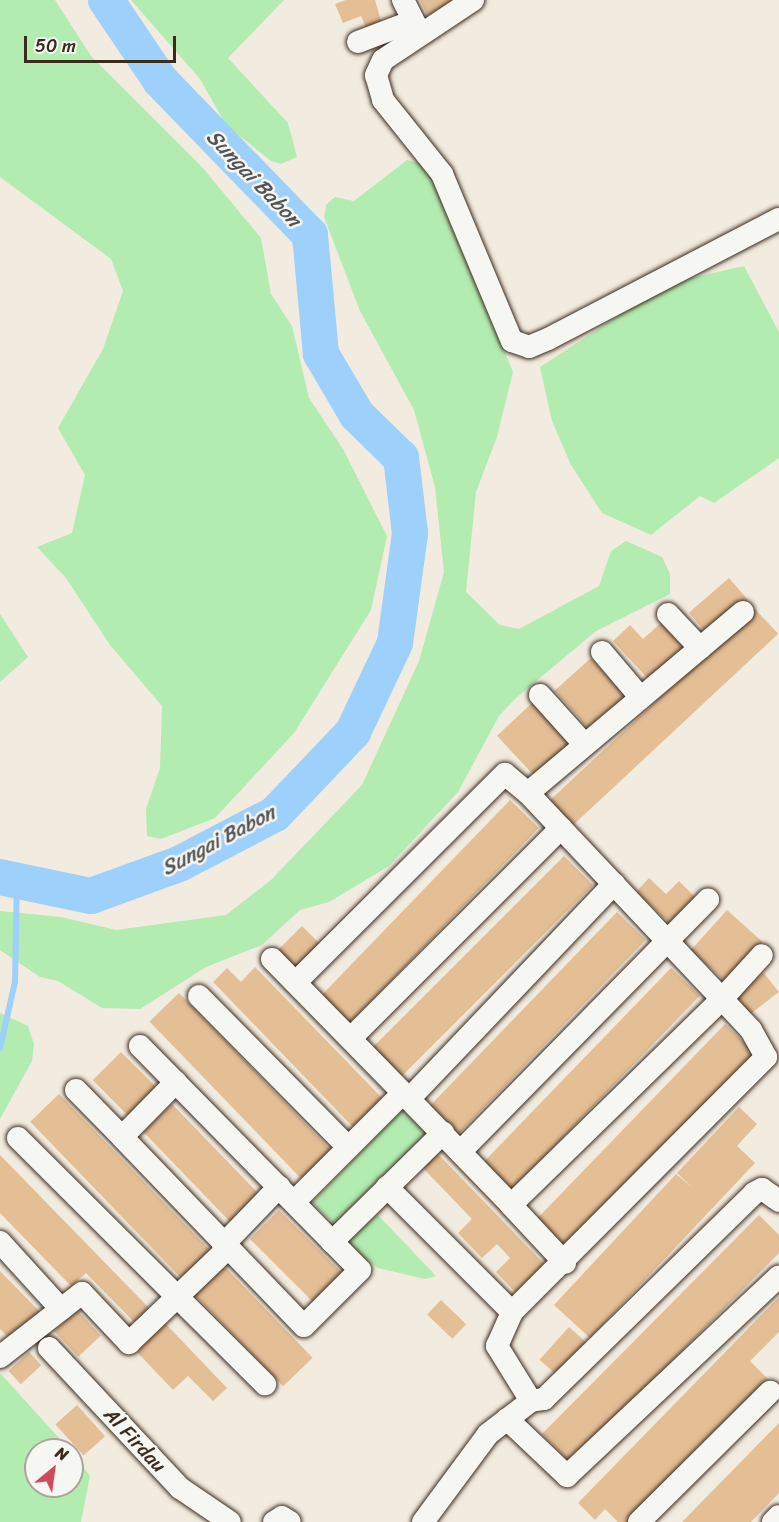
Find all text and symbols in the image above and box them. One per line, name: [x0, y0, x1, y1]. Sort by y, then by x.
scale bar: [27, 24, 178, 62]
text: 50 m: [35, 30, 76, 62]
water label: Sungai Babon: [201, 124, 307, 232]
water label: Sungai Babon: [157, 799, 279, 881]
street label: Al Firdau: [99, 1403, 171, 1477]
north arrow: [24, 1438, 84, 1498]
text: N: [50, 1438, 74, 1469]

